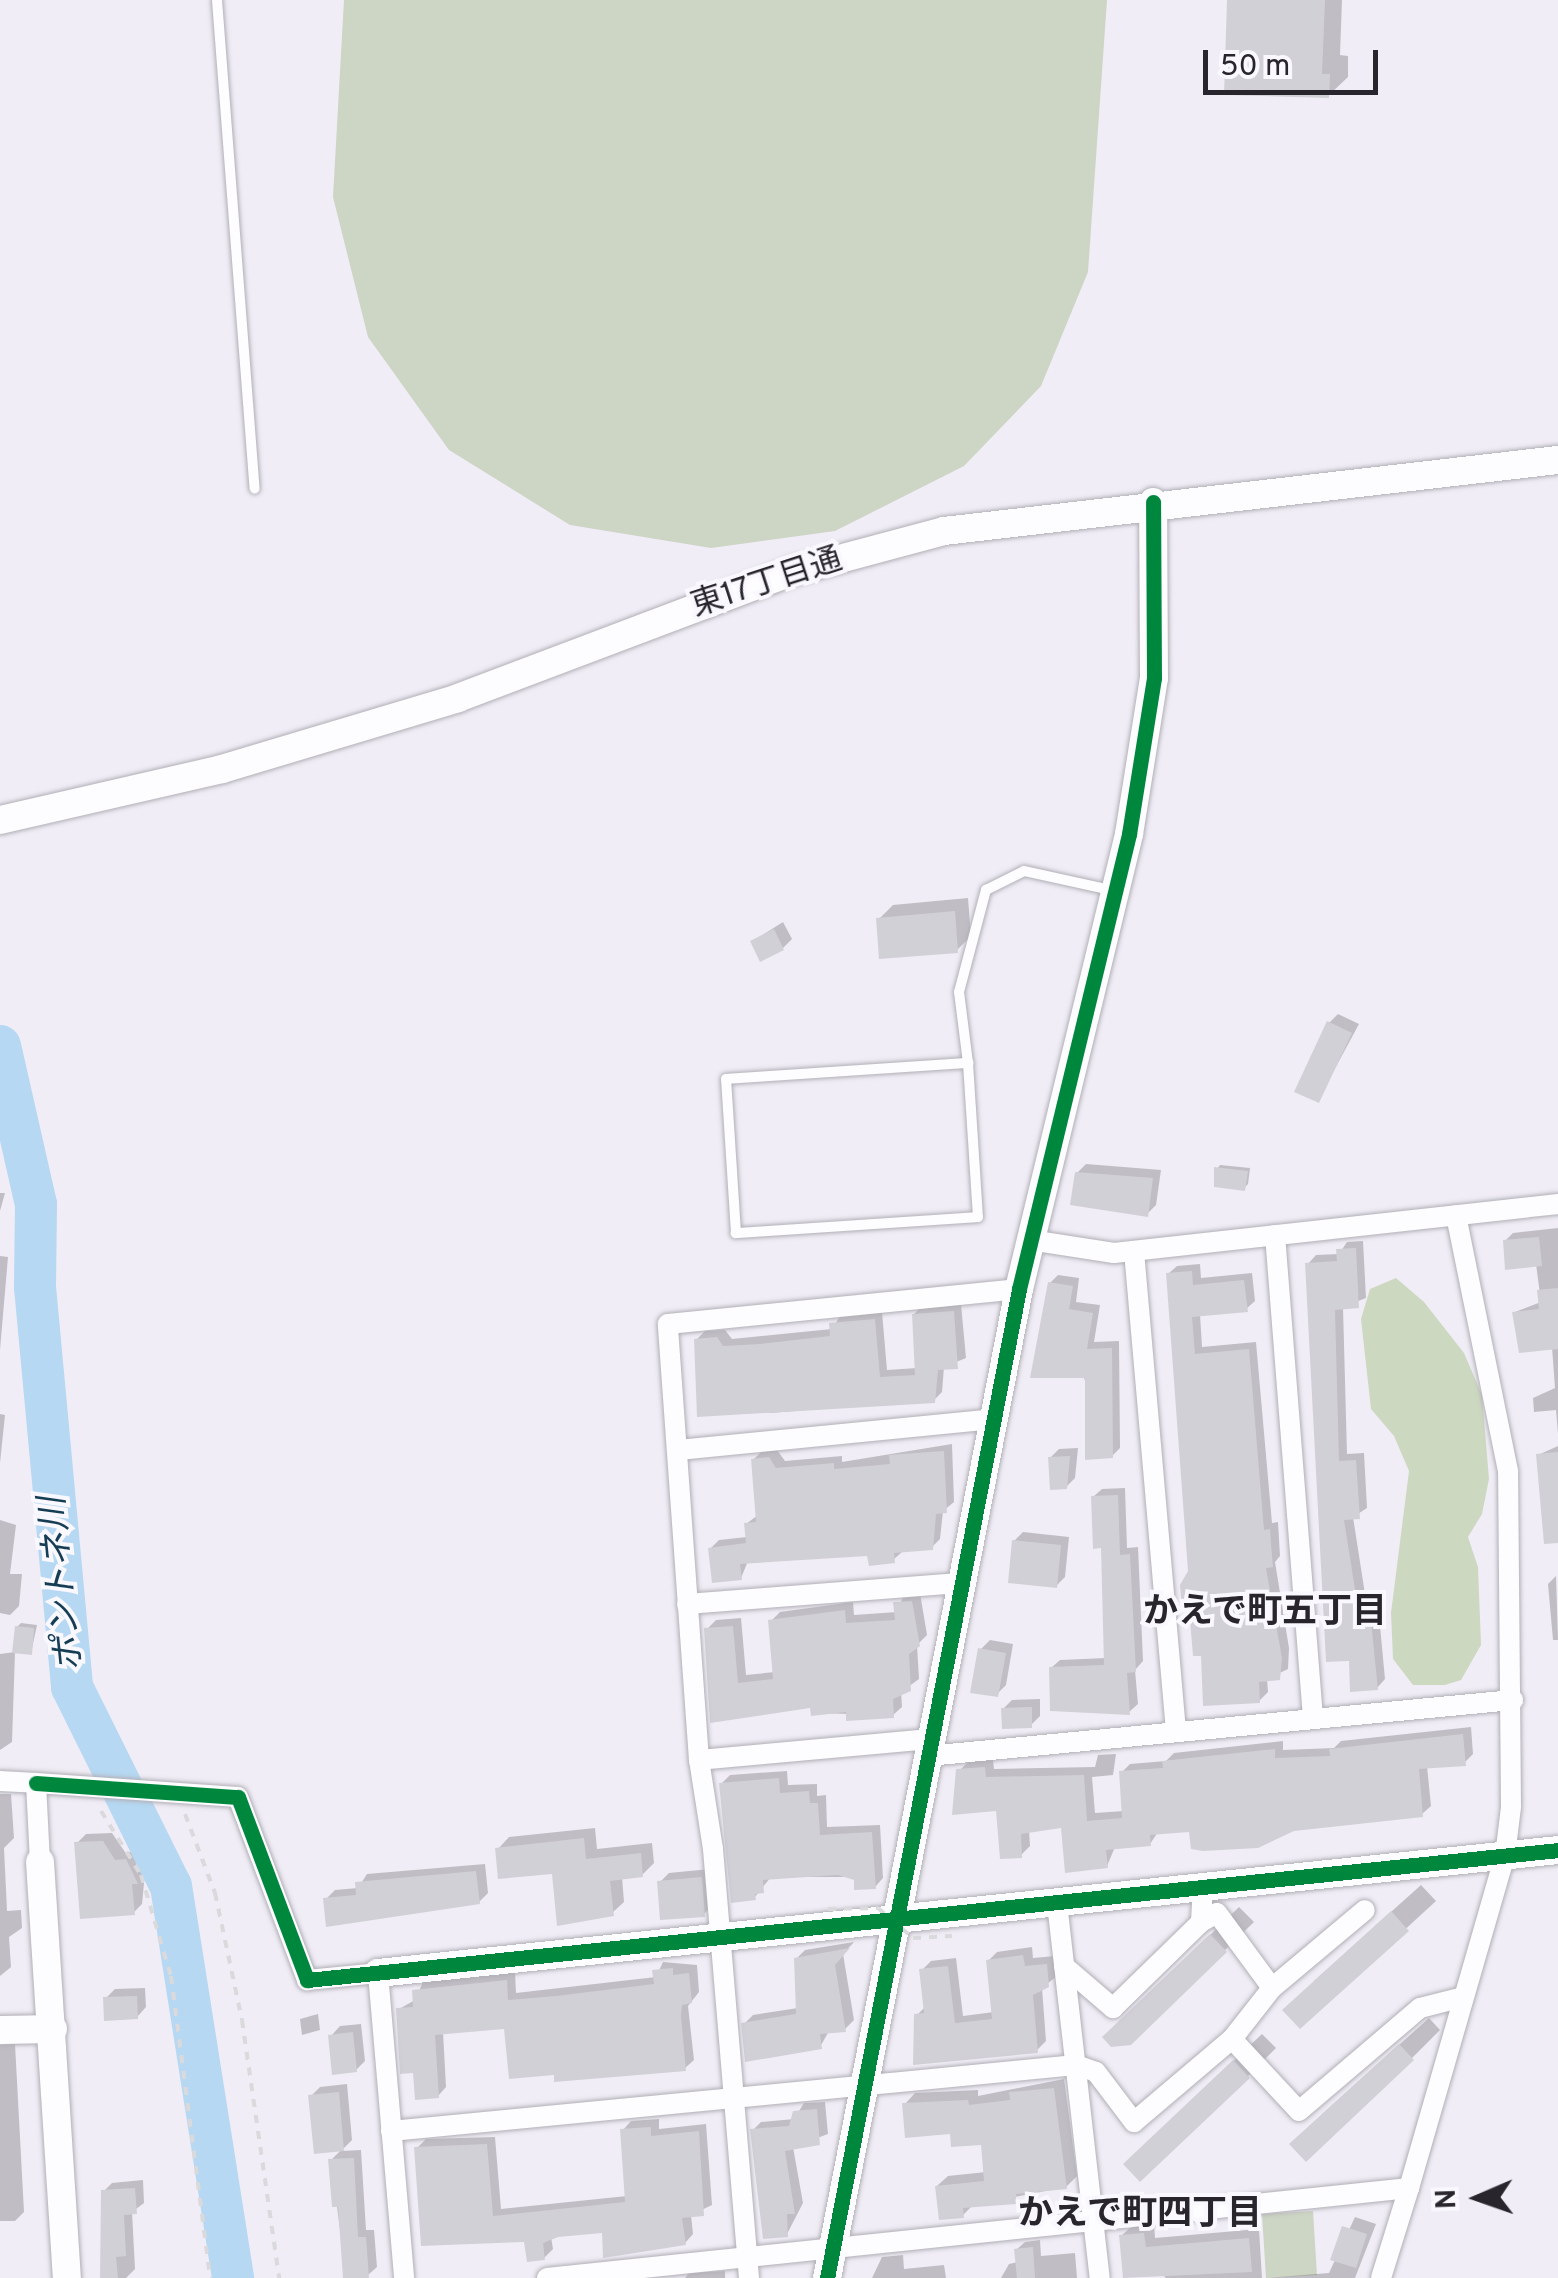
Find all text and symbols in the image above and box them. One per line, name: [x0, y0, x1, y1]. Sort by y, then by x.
scale bar: [1208, 30, 1383, 92]
text: 50 m: [1220, 49, 1290, 86]
street label: 東17丁目通: [687, 542, 847, 626]
water label: ポントネ川: [33, 1495, 93, 1673]
district label: かえで町五丁目: [1143, 1592, 1387, 1634]
north arrow: [1428, 2148, 1528, 2248]
text: N: [1430, 2188, 1466, 2210]
district label: かえで町四丁目: [1018, 2194, 1262, 2236]

